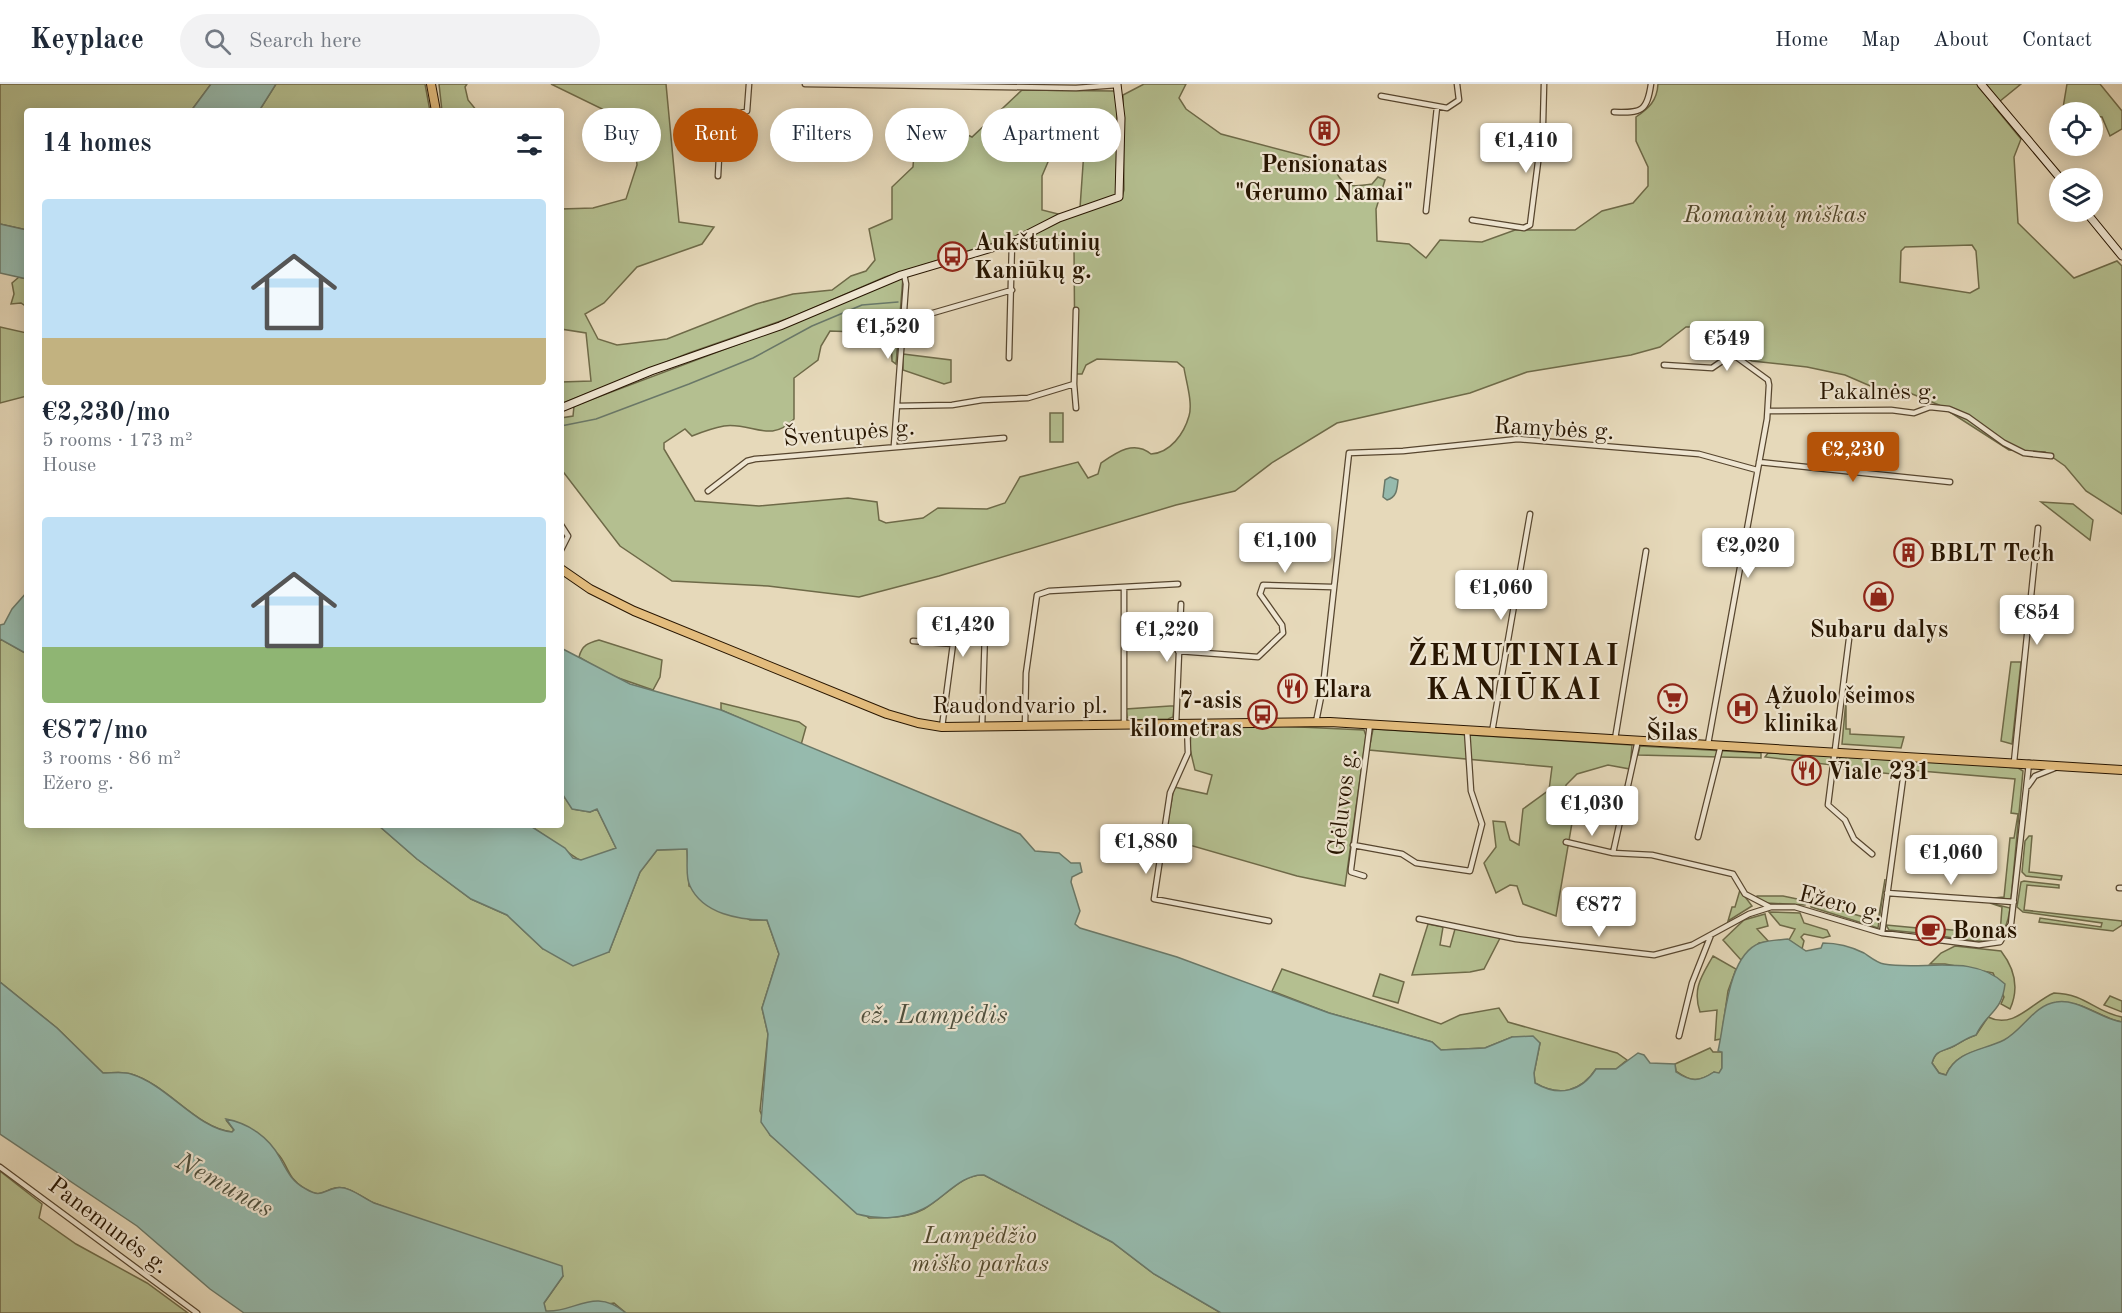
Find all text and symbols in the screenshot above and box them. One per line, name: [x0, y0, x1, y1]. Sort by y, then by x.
search box: [180, 14, 600, 68]
icon: search: [201, 25, 234, 58]
text: Keyplace: [30, 27, 144, 55]
text: Search here: [249, 30, 361, 52]
text: Home: [1775, 30, 1828, 51]
text: Map: [1861, 30, 1900, 51]
text: About: [1933, 30, 1989, 51]
text: Contact: [2022, 30, 2092, 51]
map controls: [2049, 102, 2103, 222]
button: locate: [2049, 102, 2103, 156]
chip: Buy: [582, 108, 661, 162]
chip: Rent: [673, 108, 758, 162]
chip: Filters: [770, 108, 873, 162]
chip: New: [885, 108, 969, 162]
chip: Apartment: [981, 108, 1121, 162]
building icon: Pensionatas "Gerumo Namai": [1308, 115, 1340, 147]
pin: €1,410: [1477, 123, 1575, 174]
icon: filters: [513, 128, 546, 161]
text: 14 homes: [42, 131, 151, 157]
text: €1,410: [1494, 132, 1558, 152]
place label: Pensionatas "Gerumo Namai": [1235, 154, 1413, 206]
button: layers: [2049, 168, 2103, 222]
park label: Romainių miškas: [1683, 204, 1866, 228]
place label: Aukštutinių Kaniūkų g.: [974, 232, 1100, 284]
icon: home: [240, 238, 348, 346]
bus stop icon: Aukštutinių Kaniūkų g.: [937, 240, 969, 272]
pin: €1,520: [839, 309, 937, 360]
text: €1,520: [856, 318, 920, 338]
pin: €549: [1691, 321, 1763, 372]
text: €549: [1704, 330, 1750, 350]
street label: Pakalnės g.: [1819, 381, 1937, 405]
text: €2,230/mo: [42, 400, 170, 426]
street label: Šventupės g.: [782, 411, 916, 452]
street label: Ramybės g.: [1493, 415, 1615, 445]
text: 5 rooms · 173 m²: [42, 431, 192, 451]
pin: €2,230: [1804, 432, 1902, 483]
text: €2,230: [1821, 441, 1885, 461]
text: House: [42, 456, 96, 476]
pin: €1,100: [1236, 523, 1334, 574]
pin: €2,020: [1699, 528, 1797, 579]
text: €1,100: [1253, 532, 1317, 552]
text: €2,020: [1716, 537, 1780, 557]
building icon: BBLT Tech: [1892, 537, 1924, 569]
place label: BBLT Tech: [1929, 543, 2055, 567]
icon: home: [240, 556, 348, 664]
pin: €1,060: [1452, 570, 1550, 621]
text: €1,060: [1469, 579, 1533, 599]
shop icon: Subaru dalys: [1863, 580, 1895, 612]
pin: €854: [2001, 595, 2073, 646]
text: €854: [2014, 604, 2060, 624]
pin: €1,420: [914, 607, 1012, 658]
pin: €1,220: [1118, 612, 1216, 663]
text: €1,420: [931, 616, 995, 636]
place label: Subaru dalys: [1810, 619, 1948, 643]
text: €1,220: [1135, 621, 1199, 641]
district label: ŽEMUTINIAI KANIŪKAI: [1408, 636, 1620, 706]
restaurant icon: Elara: [1276, 673, 1308, 705]
place label: Elara: [1313, 679, 1372, 703]
supermarket icon: Šilas: [1656, 683, 1688, 715]
place label: Ąžuolo šeimos klinika: [1764, 685, 1915, 737]
place label: 7-asis kilometras: [1130, 690, 1242, 742]
hospital icon: Ąžuolo šeimos klinika: [1727, 693, 1759, 725]
street label: Raudondvario pl.: [932, 695, 1108, 719]
bus stop icon: 7-asis kilometras: [1247, 698, 1279, 730]
place label: Šilas: [1646, 716, 1698, 746]
text: €877/mo: [42, 718, 148, 744]
street label: Gėluvos g.: [1325, 747, 1362, 857]
text: 3 rooms · 86 m²: [42, 749, 181, 769]
restaurant icon: Viale 231: [1790, 755, 1822, 787]
place label: Viale 231: [1827, 761, 1931, 785]
text: Ežero g.: [42, 774, 114, 794]
pin: €1,030: [1543, 786, 1641, 837]
text: €1,030: [1560, 795, 1624, 815]
pin: €1,880: [1097, 824, 1195, 875]
text: €1,880: [1114, 833, 1178, 853]
pin: €1,060: [1902, 835, 2000, 886]
text: €1,060: [1919, 844, 1983, 864]
street label: Ežero g.: [1796, 883, 1885, 927]
pin: €877: [1563, 887, 1635, 938]
text: €877: [1576, 896, 1622, 916]
cafe icon: Bonas: [1915, 914, 1947, 946]
place label: Bonas: [1952, 920, 2017, 944]
water label: ež. Lampėdis: [860, 1003, 1008, 1029]
water label: Nemunas: [170, 1148, 277, 1223]
street label: Panemunės g.: [43, 1174, 172, 1279]
park label: Lampėdžio miško parkas: [911, 1225, 1049, 1277]

